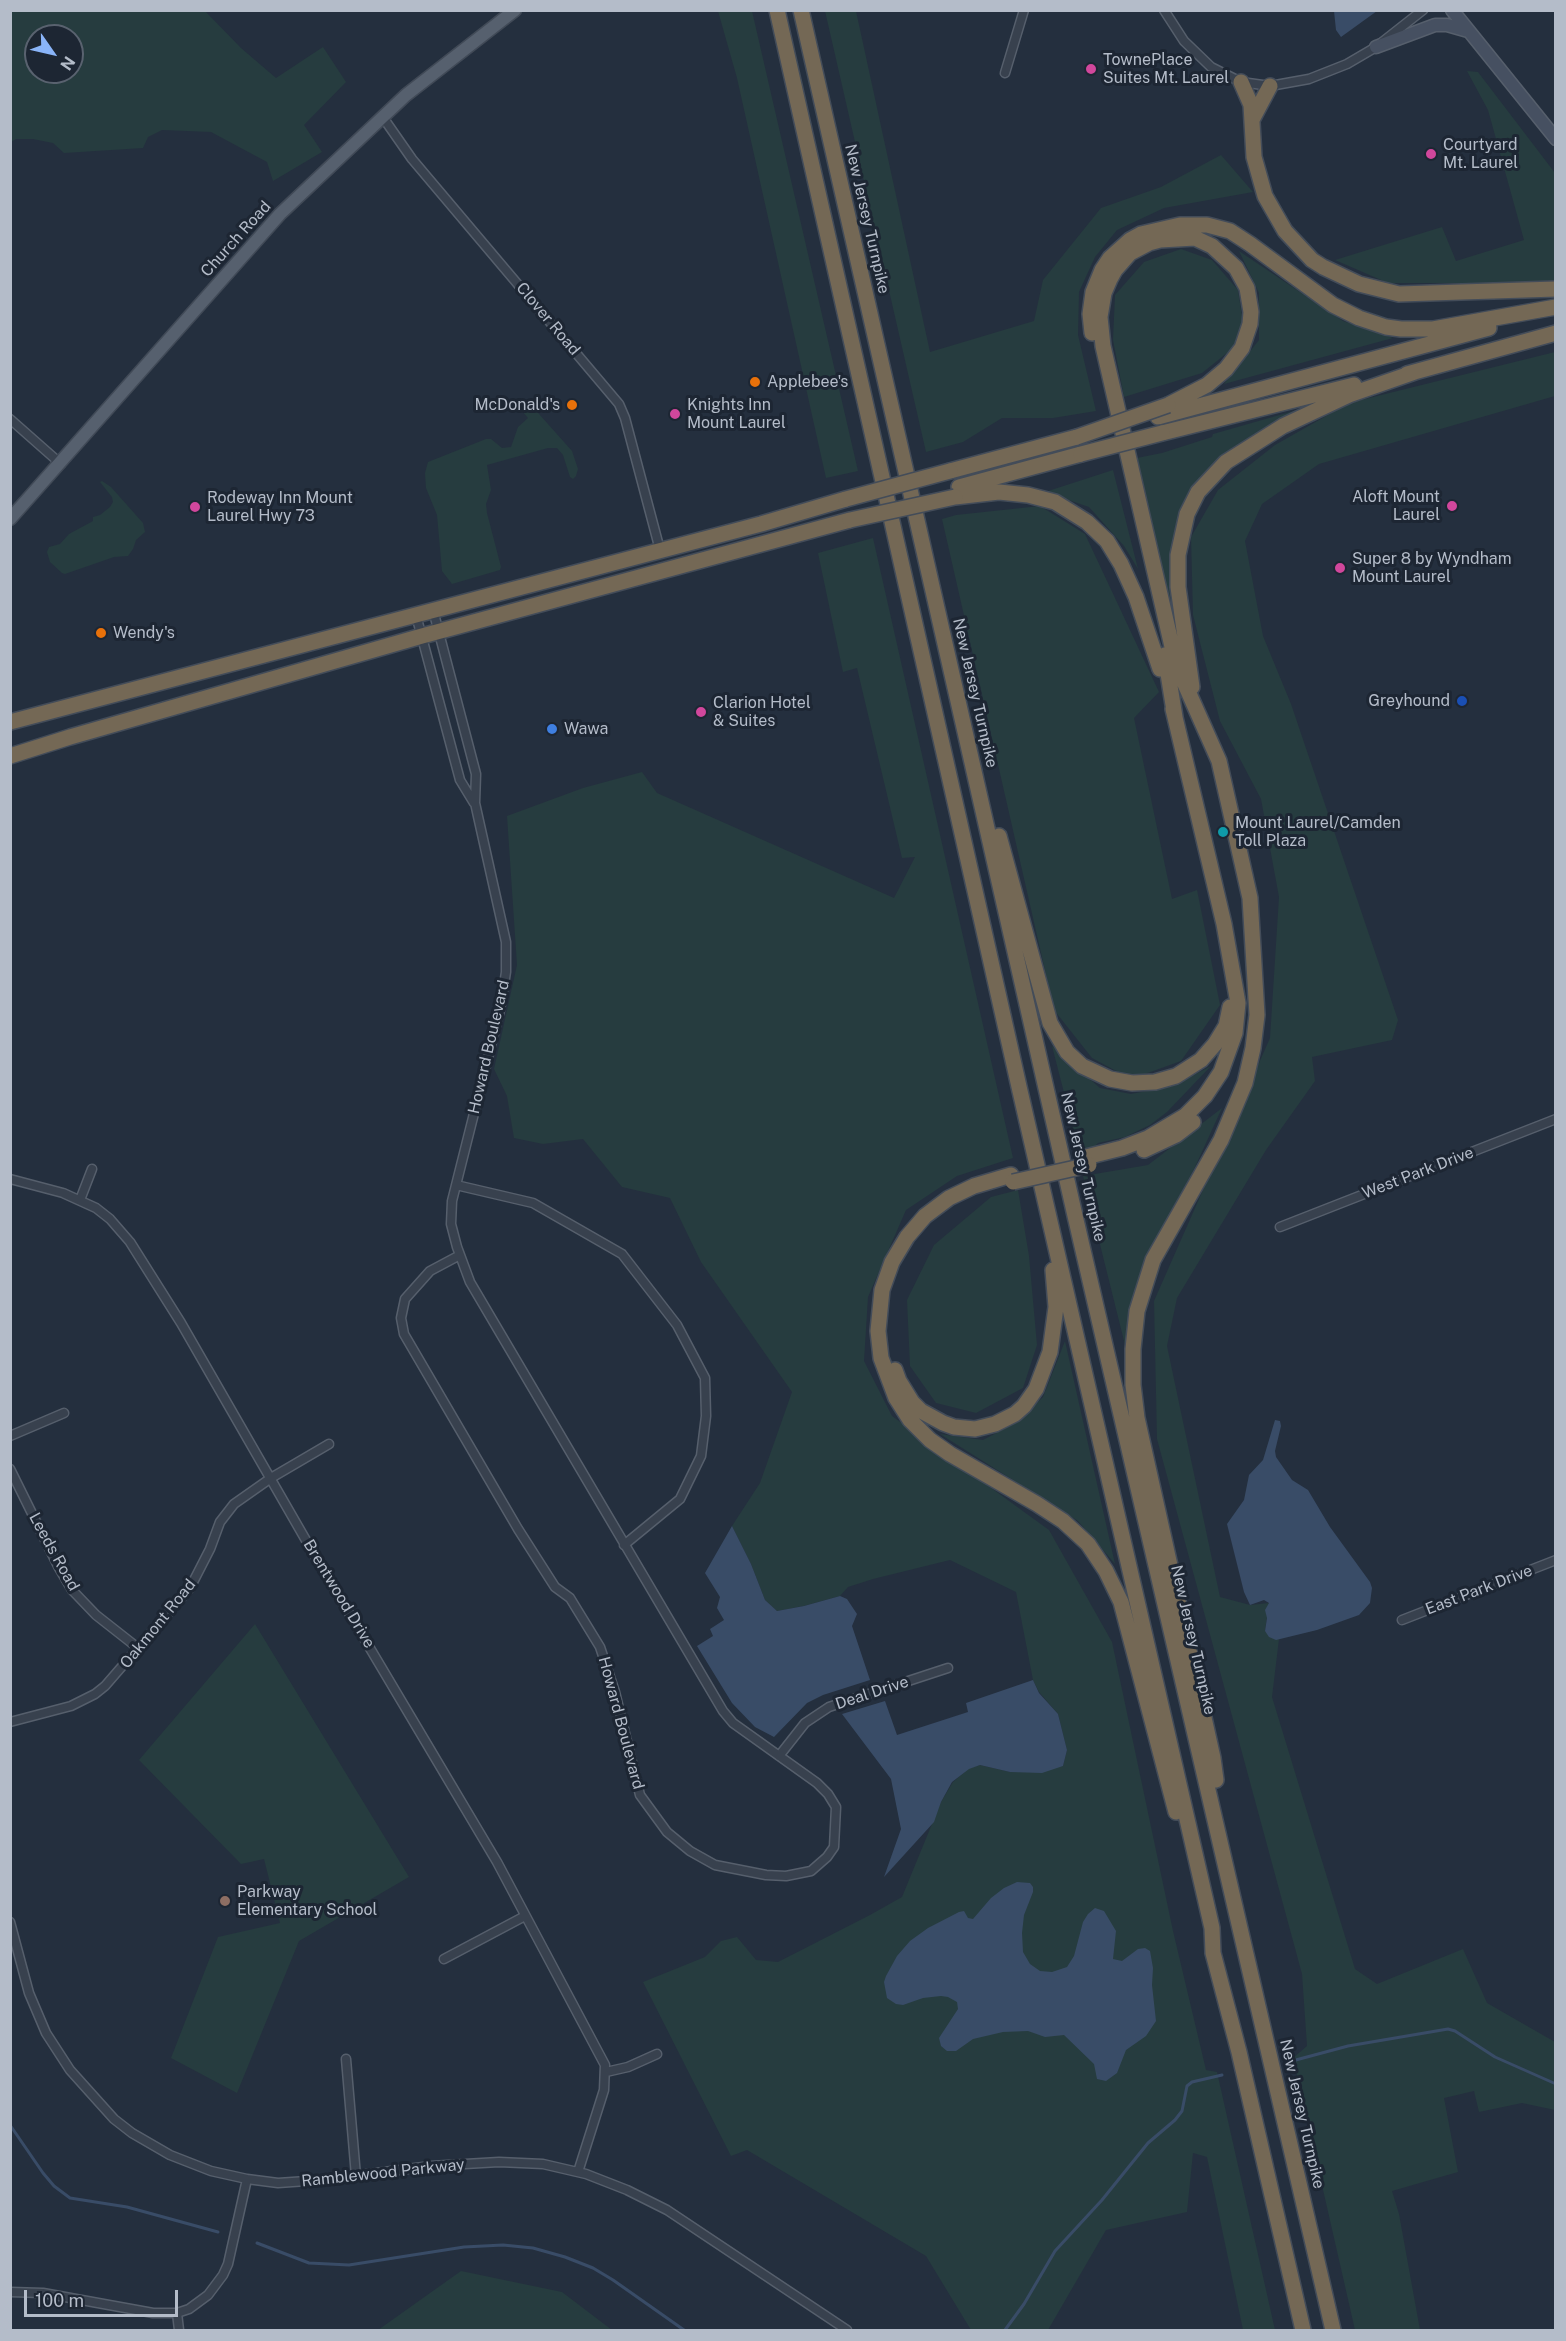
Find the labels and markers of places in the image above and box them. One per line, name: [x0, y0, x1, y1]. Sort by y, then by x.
place label: TownePlace Suites Mt. Laurel: [1103, 50, 1229, 88]
marker: TownePlace Suites Mt. Laurel: [1084, 62, 1098, 76]
place label: Courtyard Mt. Laurel: [1443, 135, 1518, 173]
marker: Courtyard Mt. Laurel: [1424, 147, 1438, 161]
place label: Applebee's: [767, 372, 848, 392]
marker: Applebee's: [748, 375, 762, 389]
place label: McDonald's: [474, 395, 560, 415]
place label: Knights Inn Mount Laurel: [687, 395, 786, 433]
marker: McDonald's: [565, 398, 579, 412]
marker: Knights Inn Mount Laurel: [668, 407, 682, 421]
place label: Aloft Mount Laurel: [1352, 487, 1440, 525]
place label: Rodeway Inn Mount Laurel Hwy 73: [207, 488, 353, 526]
marker: Aloft Mount Laurel: [1445, 499, 1459, 513]
marker: Rodeway Inn Mount Laurel Hwy 73: [188, 500, 202, 514]
place label: Super 8 by Wyndham Mount Laurel: [1352, 549, 1512, 587]
marker: Super 8 by Wyndham Mount Laurel: [1333, 561, 1347, 575]
place label: Wendy's: [113, 623, 175, 643]
marker: Wendy's: [94, 626, 108, 640]
place label: Greyhound: [1368, 691, 1450, 711]
place label: Clarion Hotel & Suites: [713, 693, 811, 731]
marker: Greyhound: [1455, 694, 1469, 708]
marker: Clarion Hotel & Suites: [694, 705, 708, 719]
place label: Wawa: [564, 719, 608, 739]
marker: Wawa: [545, 722, 559, 736]
place label: Mount Laurel/Camden Toll Plaza: [1235, 813, 1401, 851]
marker: Mount Laurel/Camden Toll Plaza: [1216, 825, 1230, 839]
place label: Parkway Elementary School: [237, 1882, 377, 1920]
marker: Parkway Elementary School: [218, 1894, 232, 1908]

